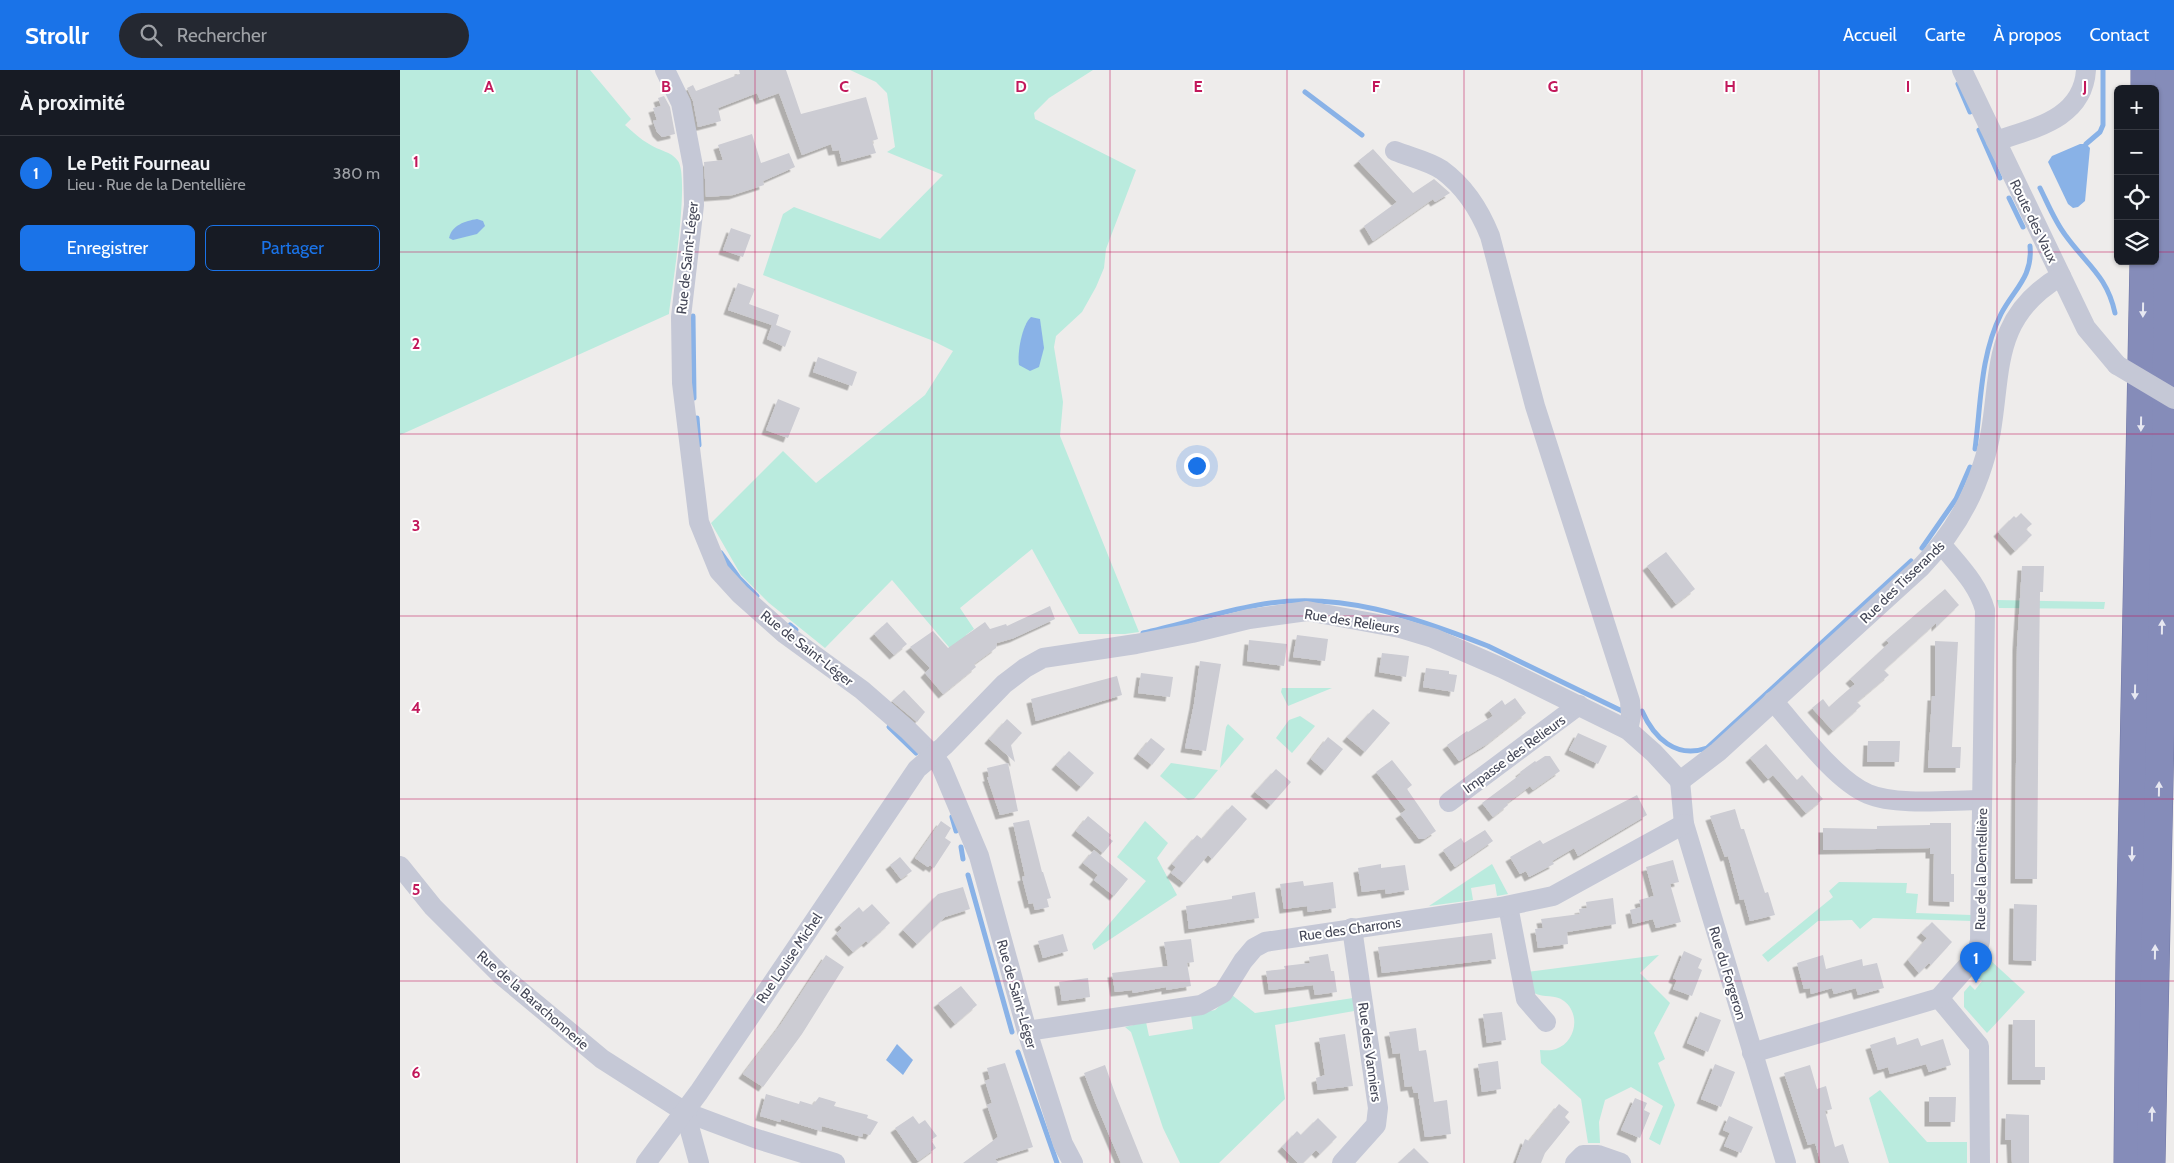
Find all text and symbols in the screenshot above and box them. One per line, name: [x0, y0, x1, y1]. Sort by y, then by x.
search box: [119, 13, 469, 58]
text: Strollr: [25, 21, 89, 50]
icon: search: [137, 21, 165, 49]
text: Rechercher: [177, 24, 267, 47]
text: Accueil: [1843, 24, 1897, 46]
text: Carte: [1925, 24, 1965, 46]
text: À propos: [1993, 24, 2061, 46]
text: Contact: [2089, 24, 2149, 46]
text: A: [484, 77, 494, 96]
text: B: [661, 77, 671, 96]
text: C: [839, 77, 849, 96]
text: D: [1015, 77, 1027, 96]
text: E: [1193, 77, 1203, 96]
text: F: [1372, 77, 1381, 96]
text: G: [1548, 77, 1558, 96]
text: H: [1724, 77, 1736, 96]
text: I: [1906, 77, 1910, 96]
text: J: [2082, 77, 2087, 96]
map controls: [2114, 85, 2159, 265]
button: +: [2114, 85, 2159, 130]
text: À proximité: [20, 90, 125, 115]
button: −: [2114, 130, 2159, 175]
text: Le Petit Fourneau: [67, 152, 210, 175]
text: 1: [413, 152, 419, 171]
text: 1: [33, 164, 39, 183]
text: 380 m: [333, 164, 380, 183]
text: Lieu · Rue de la Dentellière: [67, 175, 246, 194]
button: locate: [2114, 175, 2159, 220]
street label: Route des Vaux: [2006, 176, 2062, 266]
street label: Rue de Saint-Léger: [672, 200, 702, 315]
button: layers: [2114, 220, 2159, 265]
button: Enregistrer: [20, 225, 195, 271]
button: Partager: [205, 225, 380, 271]
one-way arrow: [2139, 302, 2147, 318]
text: 2: [412, 334, 420, 353]
one-way arrow: [2137, 416, 2145, 432]
your location: [1184, 453, 1210, 479]
text: 3: [412, 516, 420, 535]
street label: Rue des Tisserands: [1856, 537, 1948, 627]
street label: Rue des Relieurs: [1303, 605, 1401, 637]
street label: Rue de Saint-Léger: [757, 606, 857, 690]
one-way arrow: [2158, 619, 2166, 635]
one-way arrow: [2131, 684, 2139, 700]
text: 4: [411, 698, 421, 717]
street label: Impasse des Relieurs: [1459, 711, 1569, 797]
one-way arrow: [2155, 781, 2163, 797]
street label: Rue de la Dentellière: [1971, 808, 1991, 930]
one-way arrow: [2128, 846, 2136, 862]
text: 5: [412, 880, 420, 899]
street label: Rue Louise Michel: [752, 909, 826, 1007]
street label: Rue des Charrons: [1298, 913, 1402, 945]
street label: Rue du Forgeron: [1705, 924, 1751, 1022]
street label: Rue de Saint-Léger: [993, 937, 1041, 1051]
pin: 1: [1960, 942, 1992, 983]
one-way arrow: [2151, 944, 2159, 960]
street label: Rue de la Barachonnerie: [473, 947, 593, 1053]
street label: Rue des Vanniers: [1354, 1001, 1386, 1103]
text: 6: [412, 1063, 421, 1082]
one-way arrow: [2148, 1106, 2156, 1122]

